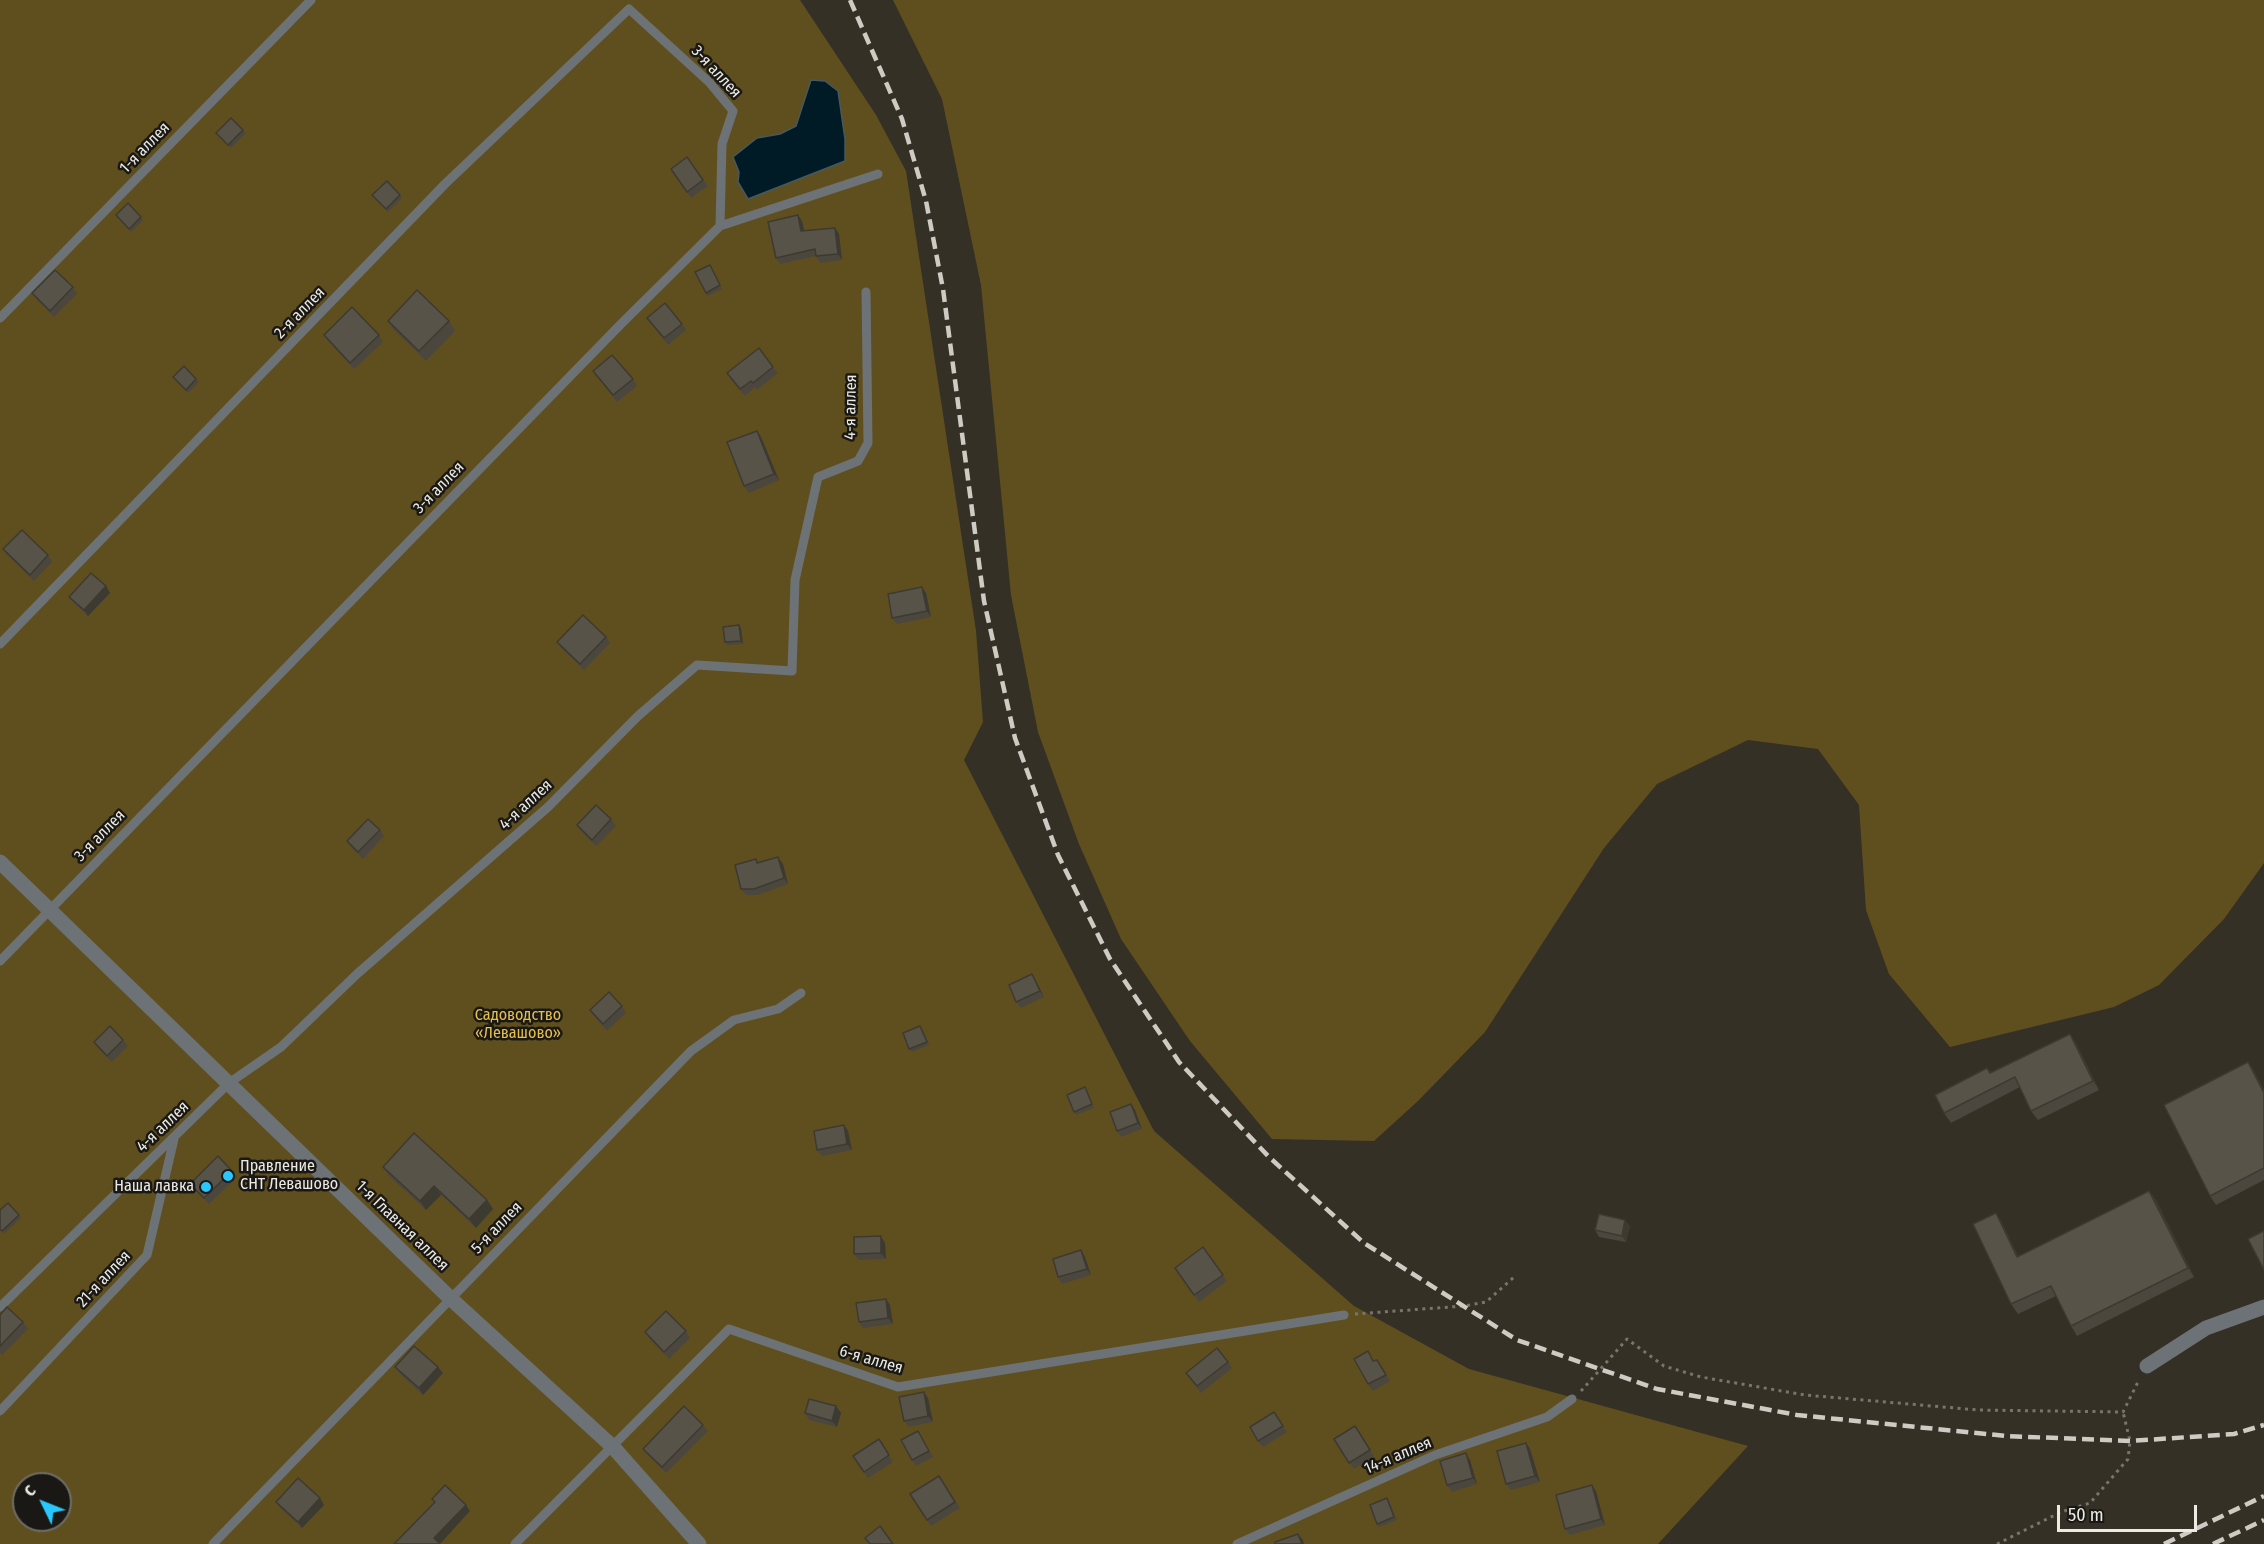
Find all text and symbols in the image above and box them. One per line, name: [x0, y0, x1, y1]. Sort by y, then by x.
street label: 3-я аллея: [687, 42, 745, 102]
street label: 1-я аллея: [116, 118, 174, 178]
street label: 2-я аллея: [271, 283, 329, 343]
street label: 4-я аллея: [841, 374, 861, 440]
street label: 3-я аллея: [410, 458, 468, 518]
street label: 4-я аллея: [496, 776, 556, 834]
street label: 3-я аллея: [71, 806, 129, 866]
park label: Садоводство «Левашово»: [475, 1006, 561, 1044]
street label: 4-я аллея: [133, 1097, 193, 1157]
place label: Правление СНТ Левашово: [240, 1157, 338, 1195]
marker: Правление СНТ Левашово: [221, 1169, 235, 1183]
place label: Наша лавка: [114, 1177, 194, 1197]
street label: 1-я Главная аллея: [352, 1177, 452, 1275]
marker: Наша лавка: [199, 1180, 213, 1194]
street label: 5-я аллея: [468, 1198, 526, 1258]
street label: 21-я аллея: [73, 1247, 135, 1311]
street label: 6-я аллея: [837, 1342, 905, 1378]
street label: 14-я аллея: [1361, 1433, 1435, 1479]
north arrow: [12, 1472, 72, 1532]
text: С: [20, 1481, 40, 1500]
scale bar: [2060, 1493, 2200, 1531]
text: 50 m: [2068, 1504, 2104, 1526]

